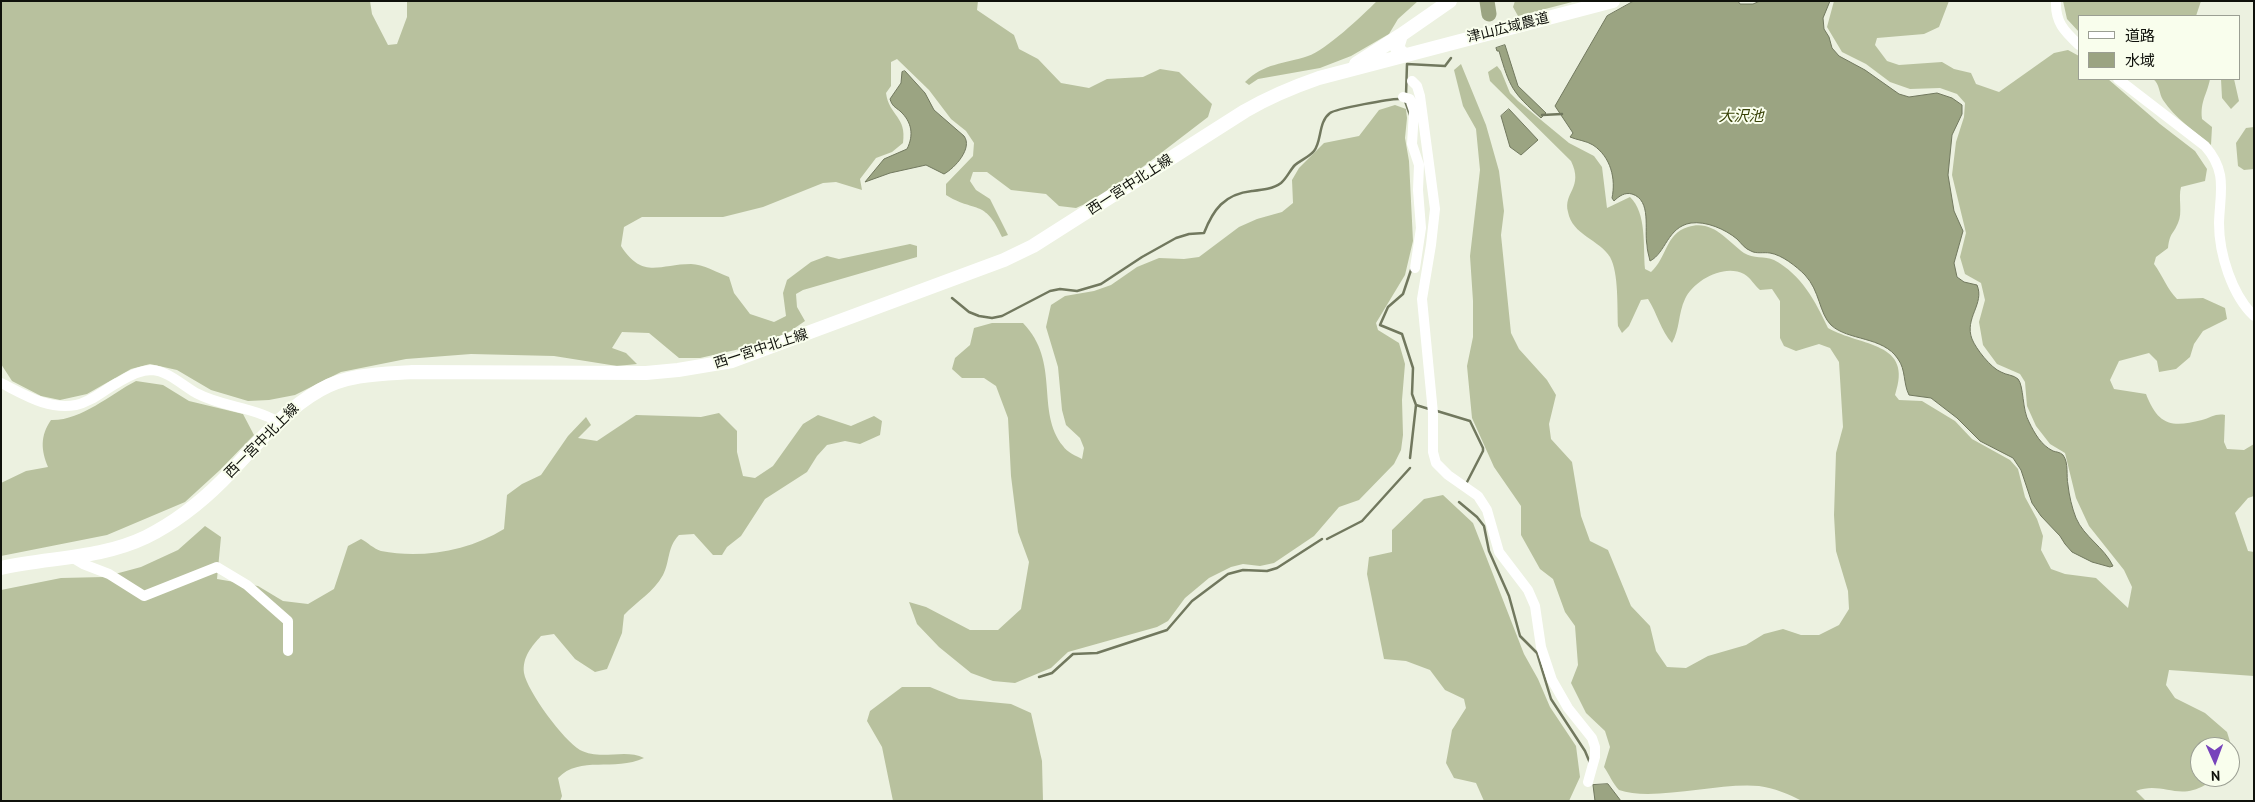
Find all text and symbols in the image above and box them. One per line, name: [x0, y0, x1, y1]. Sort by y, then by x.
street label: 津山広域農道: [1465, 10, 1551, 46]
legend: [2078, 15, 2240, 80]
text: 道路: [2125, 26, 2155, 45]
text: 水域: [2125, 51, 2155, 70]
water label: 大沢池: [1719, 108, 1763, 126]
street label: 西一宮中北上線: [1084, 151, 1176, 219]
street label: 西一宮中北上線: [712, 326, 810, 372]
street label: 西一宮中北上線: [221, 400, 303, 482]
north arrow: [2190, 737, 2240, 787]
text: N: [2211, 767, 2220, 785]

